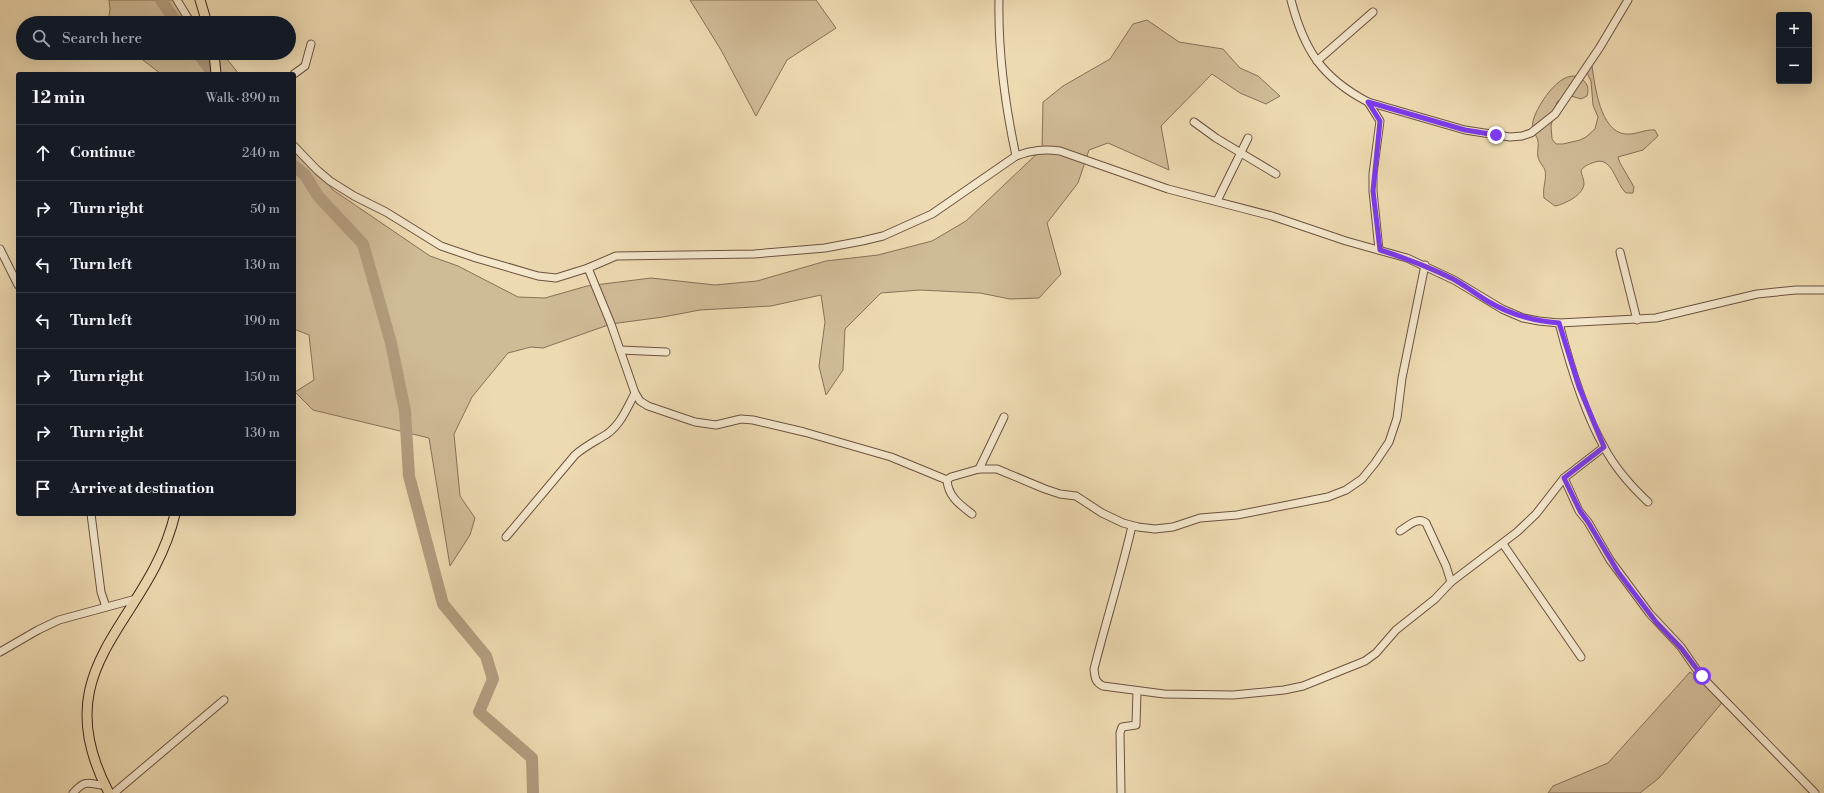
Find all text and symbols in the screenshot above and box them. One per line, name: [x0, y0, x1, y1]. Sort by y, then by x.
map controls: [1776, 12, 1812, 84]
button: +: [1776, 12, 1812, 48]
search box: [16, 16, 296, 60]
icon: search: [30, 27, 52, 49]
text: Search here: [62, 29, 142, 48]
button: −: [1776, 48, 1812, 84]
text: 12 min: [32, 87, 85, 109]
text: Walk · 890 m: [206, 90, 280, 106]
route end: [1487, 126, 1505, 144]
icon: ahead: [32, 142, 54, 164]
text: Continue: [70, 143, 135, 162]
text: 240 m: [242, 145, 280, 161]
icon: right: [32, 198, 54, 220]
text: Turn right: [70, 199, 144, 218]
text: 50 m: [250, 201, 280, 217]
icon: left: [32, 254, 54, 276]
text: Turn left: [70, 255, 132, 274]
text: 130 m: [245, 257, 280, 273]
icon: left: [32, 310, 54, 332]
text: Turn left: [70, 311, 132, 330]
text: 190 m: [244, 313, 280, 329]
icon: right: [32, 366, 54, 388]
text: Turn right: [70, 367, 144, 386]
text: 150 m: [245, 369, 280, 385]
icon: right: [32, 422, 54, 444]
text: Turn right: [70, 423, 144, 442]
text: 130 m: [245, 425, 280, 441]
icon: arrive: [32, 478, 54, 500]
text: Arrive at destination: [70, 479, 214, 498]
route start: [1693, 667, 1711, 685]

